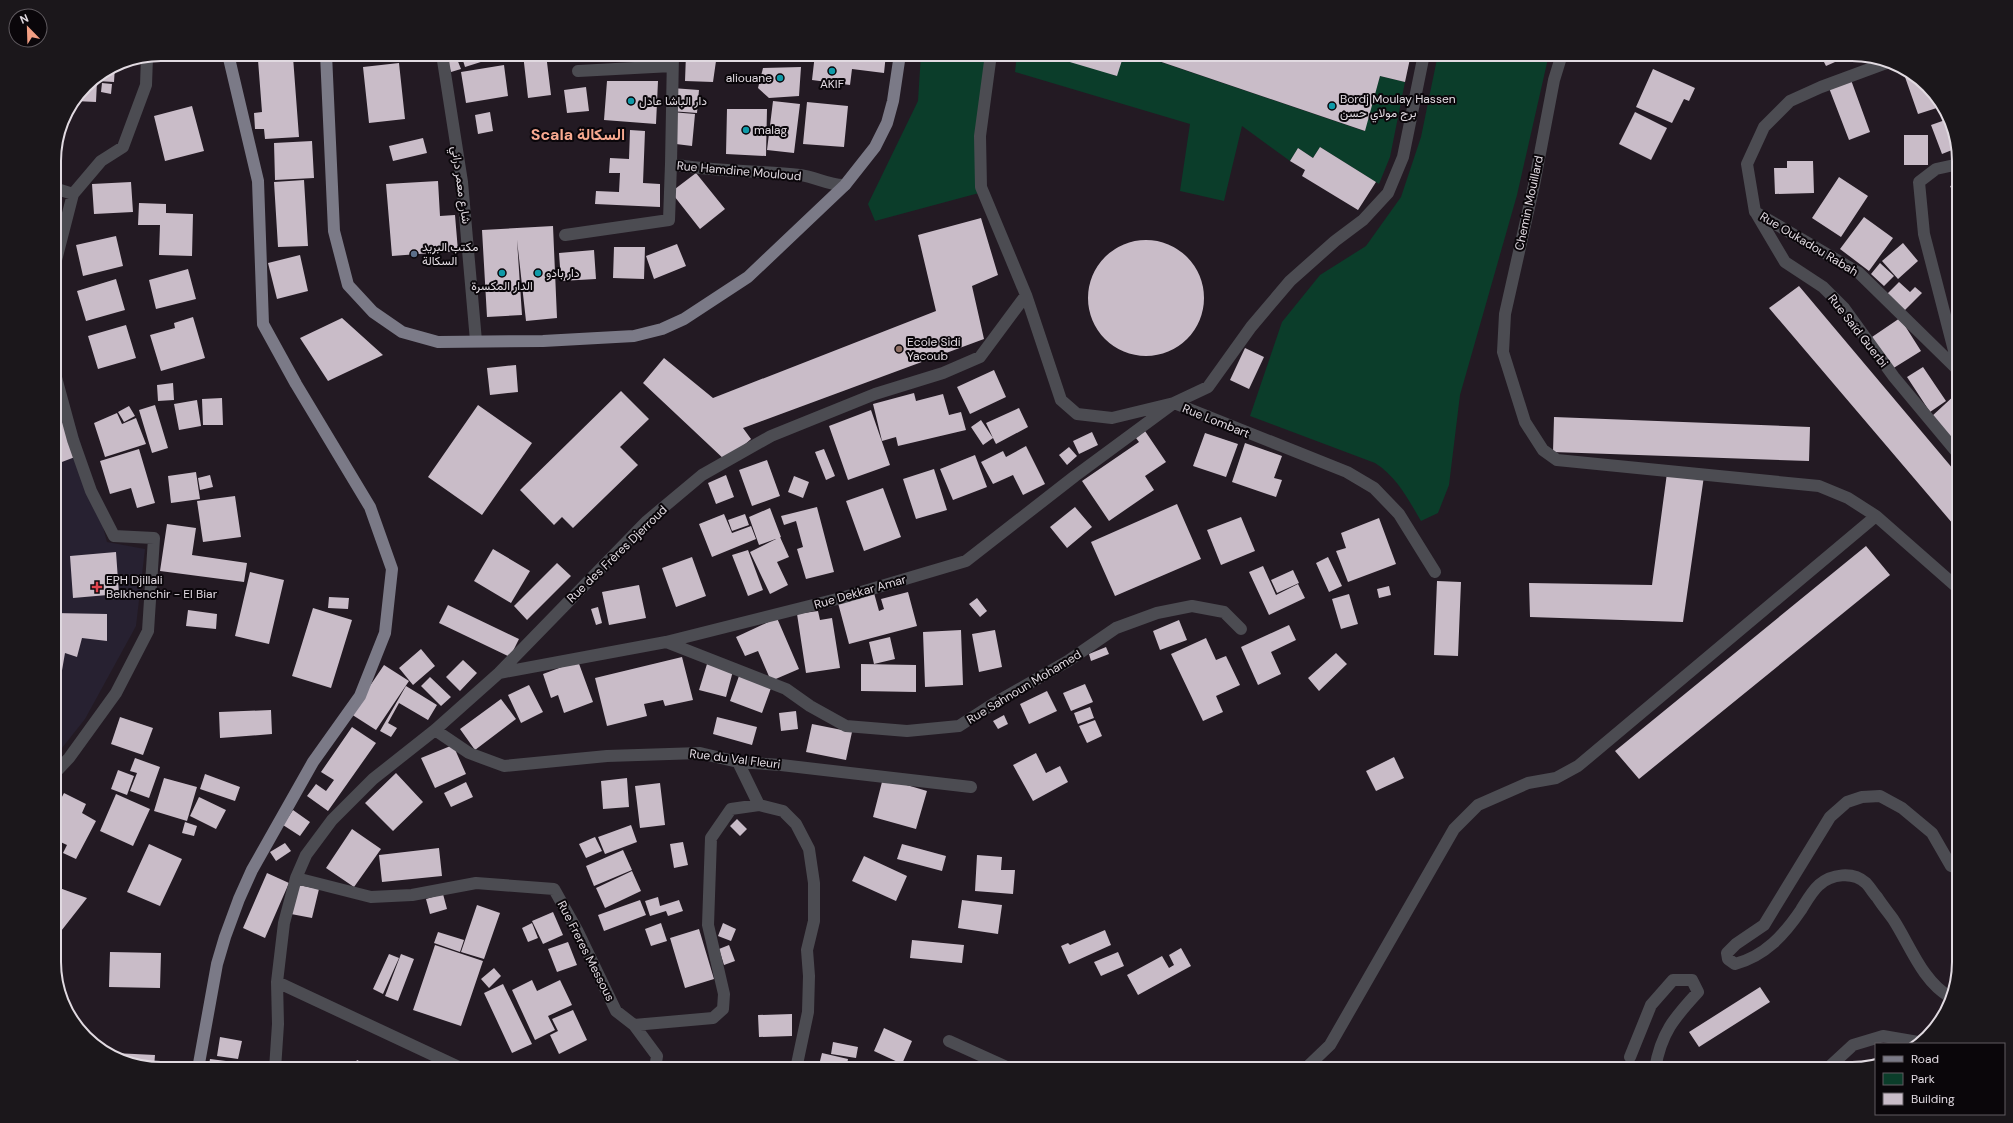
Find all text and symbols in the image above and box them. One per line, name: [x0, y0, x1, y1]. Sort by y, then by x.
north arrow: [8, 8, 48, 48]
text: N: [18, 11, 31, 27]
marker: AKIF: [827, 66, 837, 76]
place label: aliouane: [726, 70, 772, 86]
marker: aliouane: [775, 73, 785, 83]
place label: AKIF: [820, 76, 845, 92]
place label: Bordj Moulay Hassen برج مولاي حسن: [1340, 91, 1456, 123]
place label: دار الباشا عادل: [639, 93, 707, 109]
marker: دار الباشا عادل: [626, 96, 636, 106]
marker: Bordj Moulay Hassen برج مولاي حسن: [1327, 101, 1337, 111]
place label: malag: [754, 122, 787, 138]
district label: Scala السكالة: [531, 124, 625, 145]
marker: malag: [741, 125, 751, 135]
street label: شارع معمر دراني: [446, 145, 474, 225]
street label: Chemin Mouillard: [1511, 154, 1547, 252]
street label: Rue Hamdine Mouloud: [676, 158, 802, 184]
street label: Rue Oukadou Rabah: [1757, 208, 1861, 280]
place label: مكتب البريد السكالة: [422, 239, 478, 269]
marker: مكتب البريد السكالة: [409, 249, 419, 259]
place label: دار بادو: [546, 265, 580, 281]
marker: الدار المكسرة: [497, 268, 507, 278]
marker: دار بادو: [533, 268, 543, 278]
place label: الدار المكسرة: [471, 278, 533, 294]
street label: Rue Saïd Guerbi: [1824, 291, 1892, 371]
place label: Ecole Sidi Yacoub: [907, 334, 961, 364]
marker: Ecole Sidi Yacoub: [894, 344, 904, 354]
street label: Rue Lombart: [1180, 400, 1252, 442]
street label: Rue des Frères Djerroud: [563, 502, 671, 606]
street label: Rue Dekkar Amar: [812, 571, 908, 613]
place label: EPH Djillali Belkhenchir - El Biar: [106, 572, 218, 602]
marker: EPH Djillali Belkhenchir - El Biar: [91, 581, 103, 593]
street label: Rue Sahnoun Mohamed: [964, 646, 1084, 728]
street label: Rue du Val Fleuri: [689, 745, 781, 773]
street label: Rue Freres Messous: [554, 898, 618, 1004]
legend: [1875, 1043, 2005, 1115]
text: Road: [1911, 1051, 1939, 1067]
text: Park: [1911, 1071, 1935, 1087]
text: Building: [1911, 1091, 1955, 1107]

